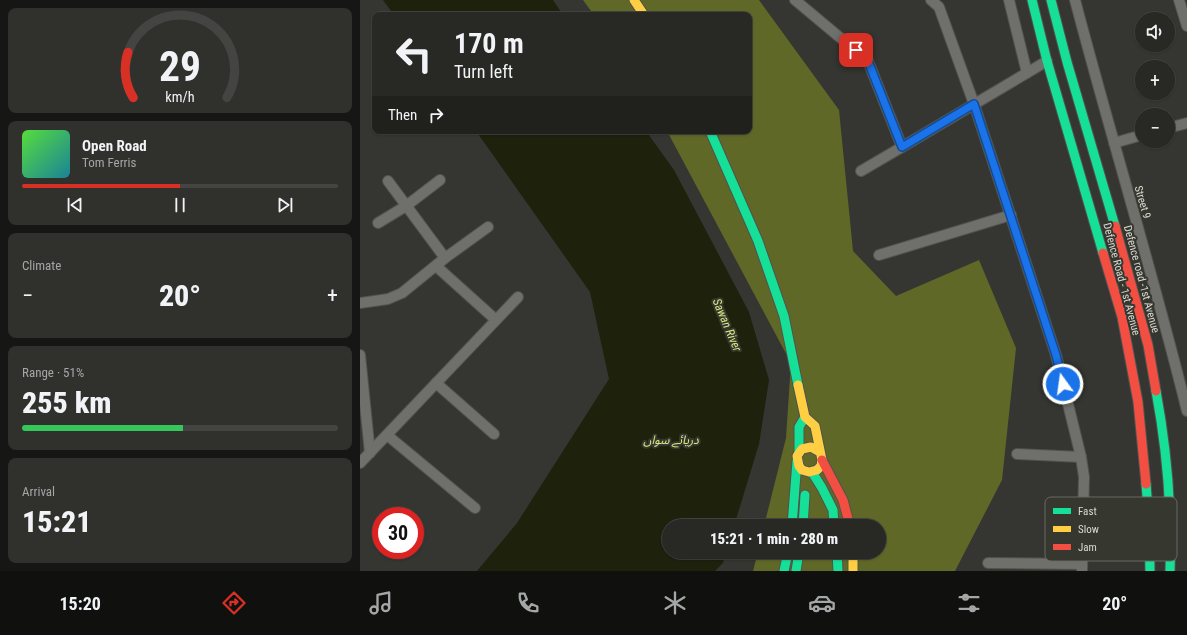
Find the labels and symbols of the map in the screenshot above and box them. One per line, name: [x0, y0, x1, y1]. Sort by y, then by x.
pin: [839, 33, 873, 67]
street label: Street 9: [1132, 184, 1153, 220]
street label: Defence Road - 1st Avenue: [1100, 222, 1143, 337]
street label: Defence road -1st Avenue: [1121, 224, 1162, 334]
water label: Sawan River: [710, 297, 745, 354]
position arrow: [1042, 363, 1084, 405]
water label: دریائے سواں: [643, 433, 699, 448]
legend: [1045, 497, 1177, 561]
text: Fast: [1078, 505, 1097, 518]
speed limit sign: 30: [372, 507, 424, 559]
text: Slow: [1078, 523, 1099, 536]
text: Jam: [1078, 541, 1097, 554]

